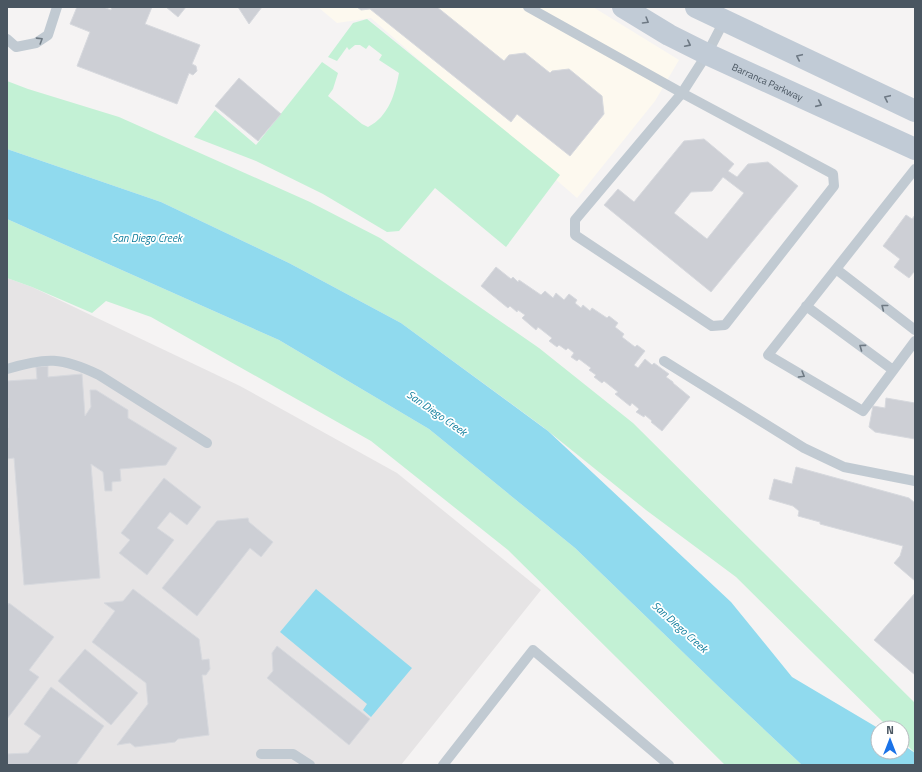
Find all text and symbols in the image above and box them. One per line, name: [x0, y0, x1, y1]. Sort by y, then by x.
one-way arrow: [642, 16, 649, 24]
one-way arrow: [36, 37, 43, 44]
one-way arrow: [684, 39, 691, 47]
one-way arrow: [796, 54, 804, 62]
street label: Barranca Parkway: [729, 59, 806, 105]
one-way arrow: [884, 95, 892, 103]
one-way arrow: [815, 99, 822, 107]
water label: San Diego Creek: [112, 230, 183, 246]
one-way arrow: [882, 304, 889, 311]
one-way arrow: [859, 344, 866, 352]
one-way arrow: [798, 370, 805, 377]
water label: San Diego Creek: [404, 386, 471, 440]
water label: San Diego Creek: [649, 598, 712, 657]
north arrow: [870, 720, 910, 760]
text: N: [886, 722, 894, 738]

